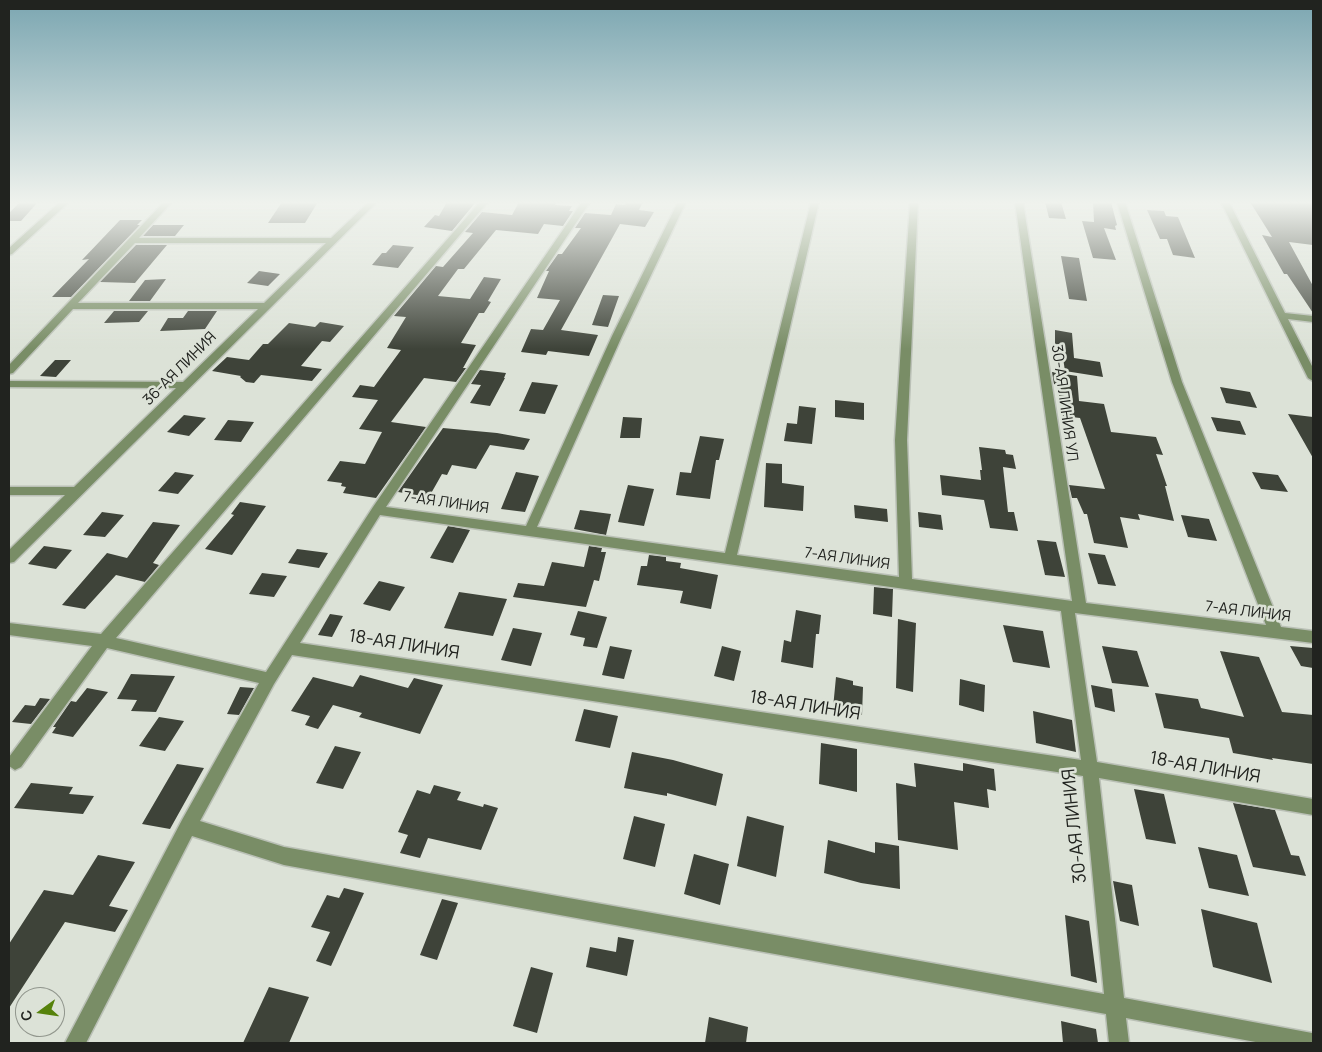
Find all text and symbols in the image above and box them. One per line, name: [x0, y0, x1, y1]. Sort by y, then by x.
street label: 36-АЯ ЛИНИЯ: [140, 329, 220, 409]
street label: 30-АЯ ЛИНИЯ УЛ: [1047, 343, 1081, 463]
street label: 7-АЯ ЛИНИЯ: [402, 488, 490, 518]
street label: 7-АЯ ЛИНИЯ: [803, 544, 891, 574]
street label: 7-АЯ ЛИНИЯ: [1204, 598, 1292, 626]
street label: 18-АЯ ЛИНИЯ: [347, 626, 461, 664]
street label: 18-АЯ ЛИНИЯ: [748, 687, 862, 725]
street label: 18-АЯ ЛИНИЯ: [1148, 748, 1262, 788]
street label: 30-АЯ ЛИНИЯ: [1058, 767, 1092, 885]
north arrow: [15, 987, 65, 1037]
text: С: [15, 1008, 36, 1023]

